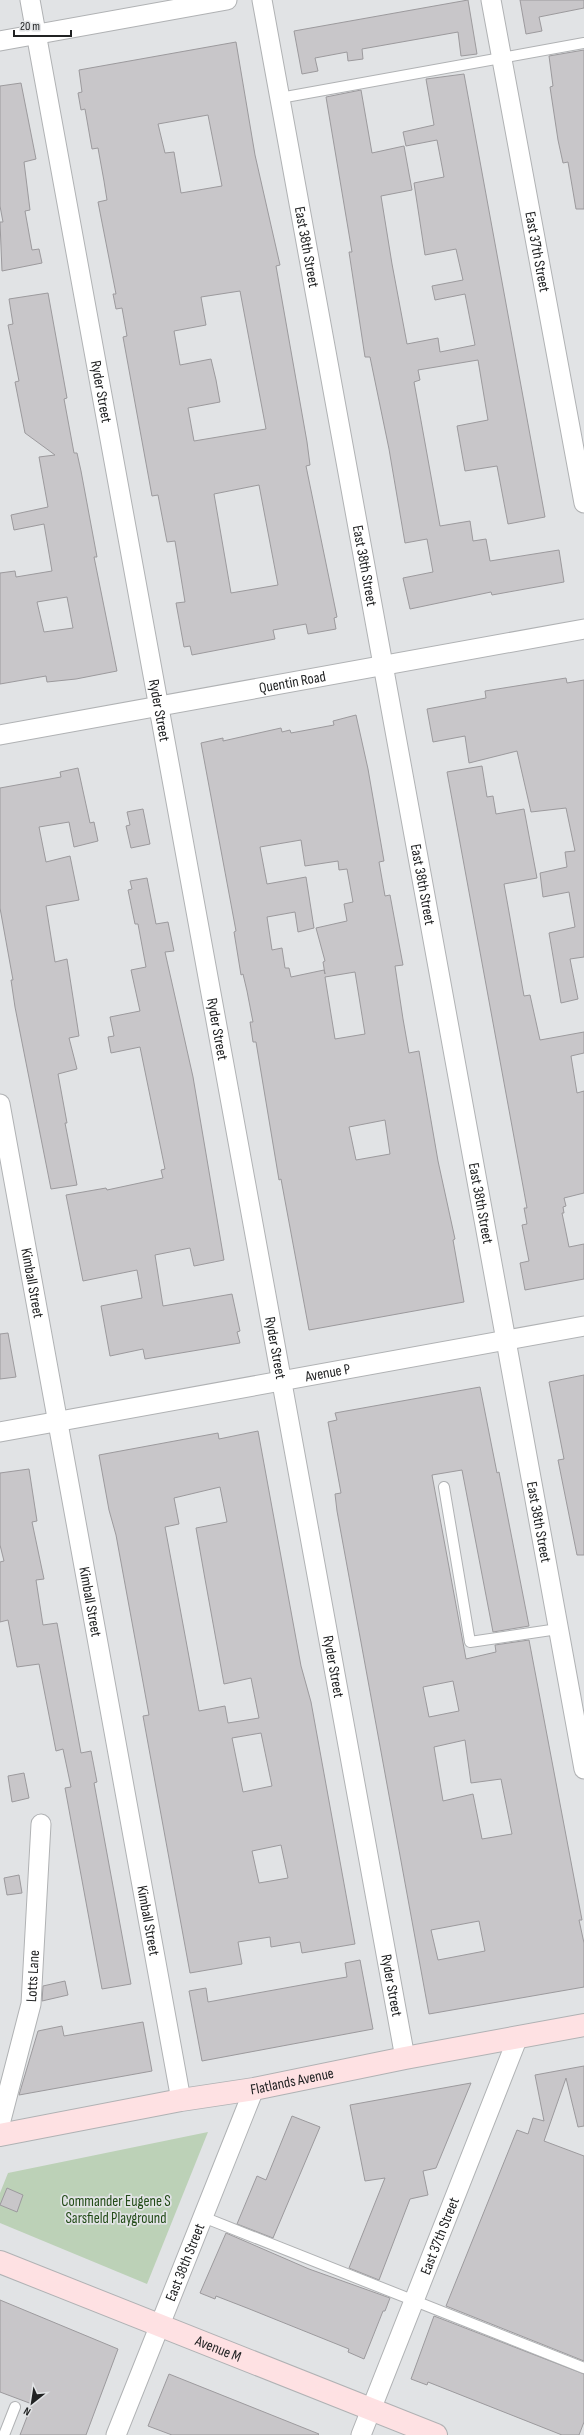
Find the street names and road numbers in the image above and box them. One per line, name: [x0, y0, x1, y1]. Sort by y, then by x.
street label: East 38th Street: [290, 205, 324, 289]
street label: East 37th Street: [521, 210, 554, 294]
street label: Ryder Street: [86, 359, 116, 425]
street label: East 38th Street: [348, 524, 382, 608]
street label: Quentin Road: [257, 667, 327, 697]
street label: Ryder Street: [144, 678, 175, 743]
street label: East 38th Street: [406, 842, 440, 927]
street label: Ryder Street: [203, 996, 233, 1062]
street label: East 38th Street: [464, 1161, 498, 1246]
street label: Kimball Street: [17, 1246, 48, 1320]
street label: Ryder Street: [261, 1315, 291, 1381]
street label: Avenue P: [303, 1359, 352, 1386]
street label: East 38th Street: [522, 1480, 556, 1564]
street label: Kimball Street: [75, 1565, 106, 1639]
street label: Ryder Street: [319, 1634, 349, 1700]
street label: Kimball Street: [133, 1884, 164, 1958]
street label: Lotts Lane: [22, 1949, 43, 2003]
street label: Ryder Street: [377, 1953, 407, 2018]
street label: Flatlands Avenue: [249, 2063, 335, 2099]
street label: East 37th Street: [416, 2194, 463, 2277]
street label: East 38th Street: [161, 2220, 209, 2304]
street label: Avenue M: [192, 2331, 244, 2366]

